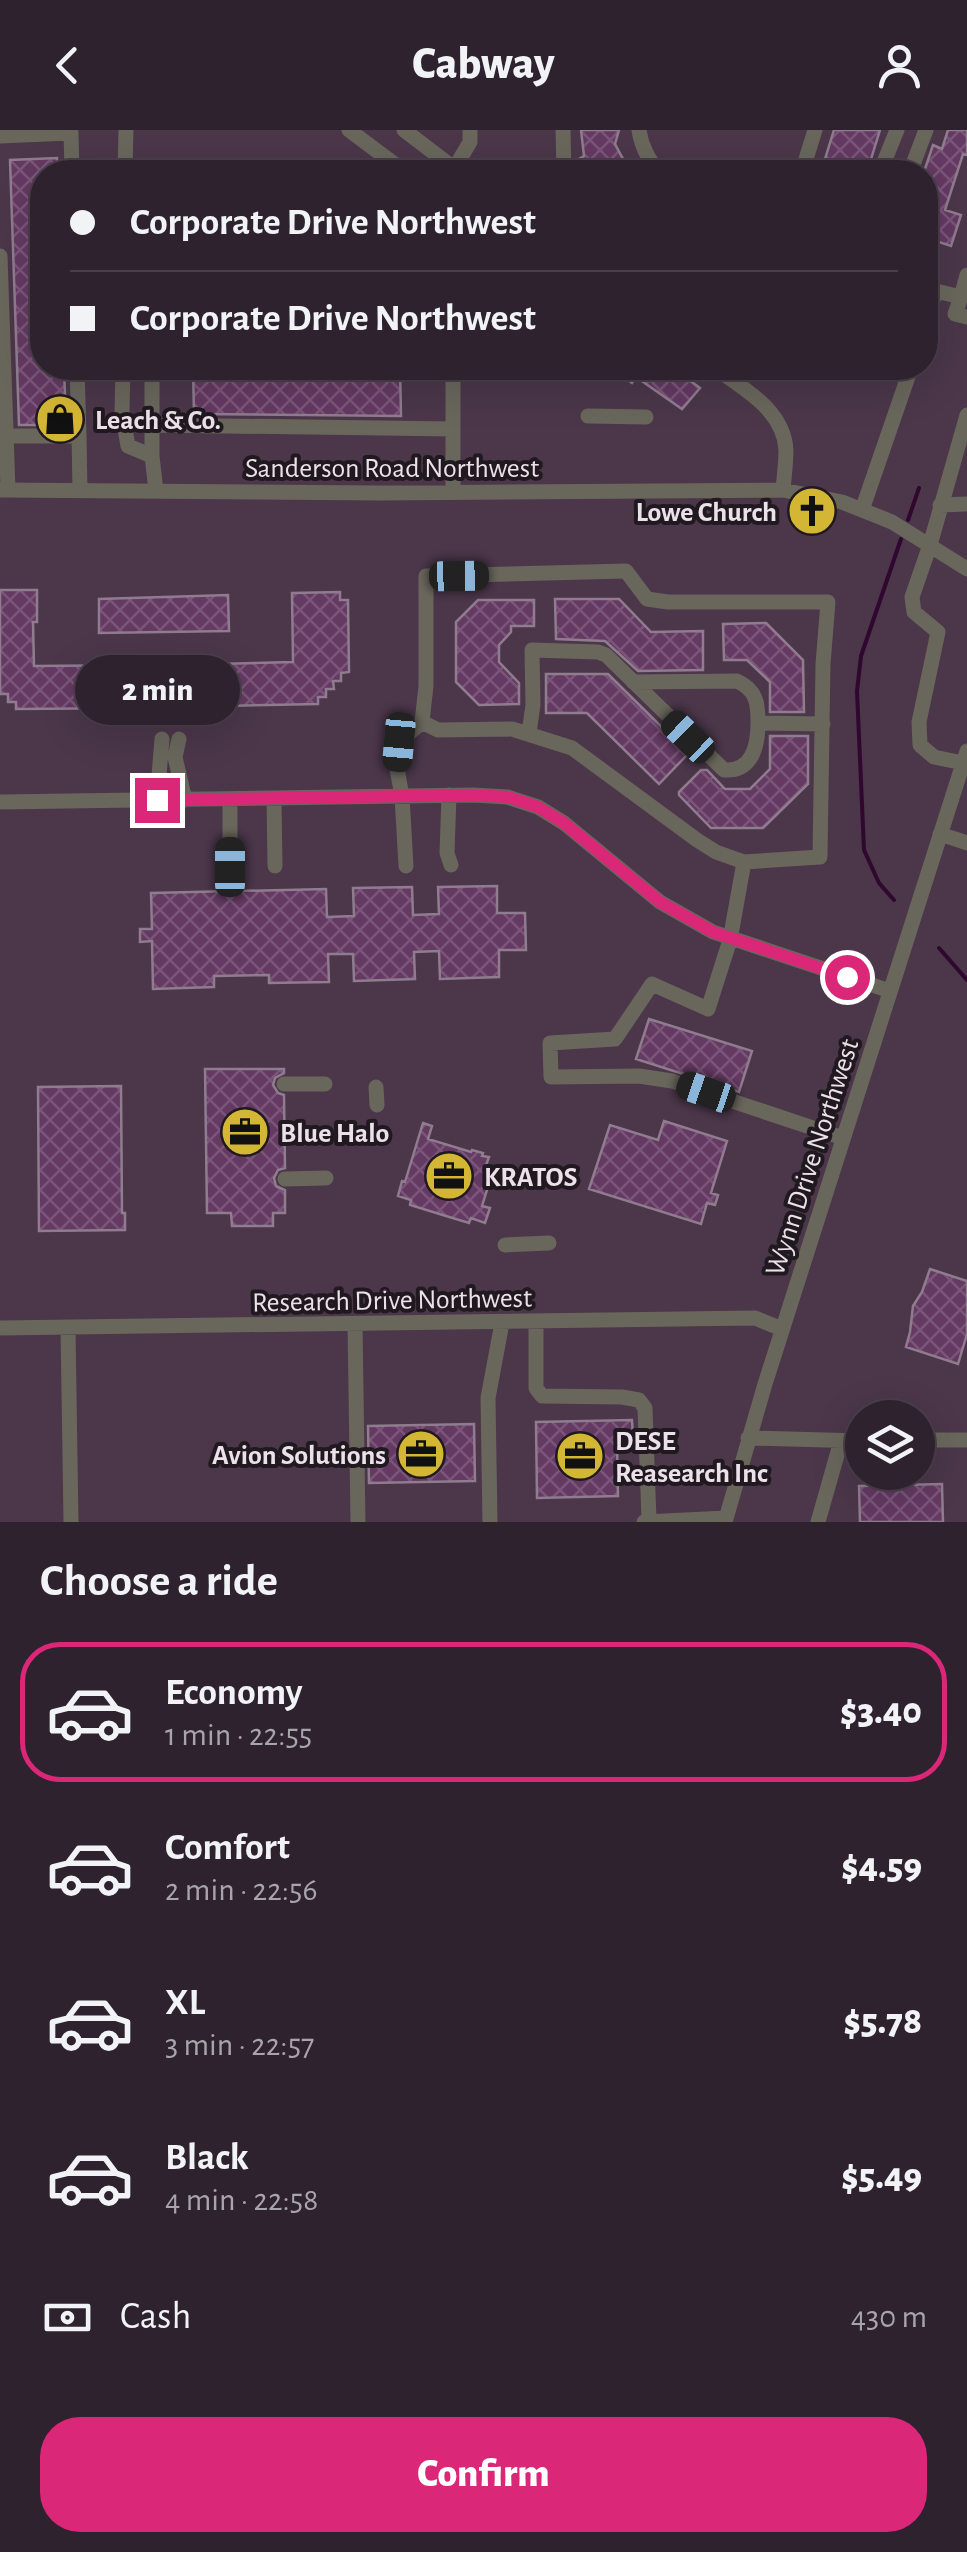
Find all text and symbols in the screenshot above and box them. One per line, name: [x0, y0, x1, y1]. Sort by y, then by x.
icon: back: [40, 38, 95, 93]
icon: person: [872, 38, 927, 93]
text: Cabway: [412, 42, 555, 87]
text: Corporate Drive Northwest: [130, 204, 536, 242]
text: Corporate Drive Northwest: [130, 300, 536, 338]
shop icon: Leach & Co.: [34, 393, 86, 445]
place label: Leach & Co.: [95, 407, 221, 435]
street label: Sanderson Road Northwest: [245, 455, 539, 483]
church icon: Lowe Church: [786, 485, 838, 537]
place label: Lowe Church: [636, 499, 777, 527]
car: [429, 560, 489, 592]
callout: 2 min: [74, 655, 240, 725]
text: 2 min: [122, 674, 193, 706]
car: [656, 705, 720, 769]
car: [381, 711, 417, 773]
route end: [135, 778, 180, 823]
car: [215, 837, 245, 897]
route start: [825, 955, 870, 1000]
street label: Wynn Drive Northwest: [761, 1036, 864, 1279]
car: [673, 1068, 739, 1116]
office icon: Blue Halo: [219, 1106, 271, 1158]
place label: Blue Halo: [280, 1120, 389, 1148]
office icon: KRATOS: [423, 1150, 475, 1202]
place label: KRATOS: [484, 1164, 577, 1192]
street label: Research Drive Northwest: [252, 1285, 532, 1317]
map controls: [845, 1400, 935, 1490]
button: layers: [845, 1400, 935, 1490]
office icon: Avion Solutions: [395, 1428, 447, 1480]
place label: DESE Reasearch Inc: [615, 1428, 768, 1488]
office icon: DESE Reasearch Inc: [554, 1430, 606, 1482]
place label: Avion Solutions: [212, 1442, 386, 1470]
text: Choose a ride: [40, 1559, 278, 1604]
icon: car: [45, 1667, 135, 1757]
text: Economy: [165, 1674, 303, 1712]
text: $3.40: [840, 1693, 922, 1731]
text: 1 min · 22:55: [165, 1719, 312, 1751]
icon: car: [45, 1822, 135, 1912]
text: Comfort: [165, 1829, 290, 1867]
text: $4.59: [841, 1848, 922, 1886]
text: 2 min · 22:56: [165, 1874, 317, 1906]
icon: car: [45, 1977, 135, 2067]
text: XL: [165, 1984, 205, 2022]
text: $5.78: [843, 2003, 922, 2041]
text: 3 min · 22:57: [165, 2029, 314, 2061]
icon: car: [45, 2132, 135, 2222]
text: Black: [165, 2139, 249, 2177]
text: $5.49: [841, 2158, 922, 2196]
text: 4 min · 22:58: [165, 2184, 318, 2216]
icon: cash: [40, 2290, 95, 2345]
text: Cash: [120, 2298, 191, 2336]
text: 430 m: [851, 2301, 927, 2333]
button: Confirm: [40, 2417, 927, 2532]

